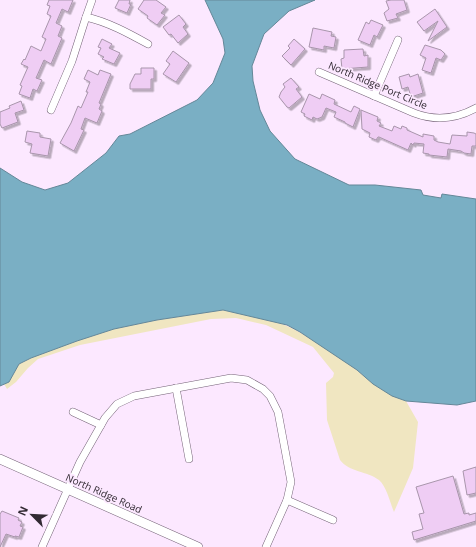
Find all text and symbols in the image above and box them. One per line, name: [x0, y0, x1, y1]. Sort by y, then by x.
street label: North Ridge Port Circle: [326, 58, 430, 112]
street label: North Ridge Road: [64, 470, 144, 516]
north arrow: [12, 495, 52, 535]
text: N: [14, 504, 31, 518]

